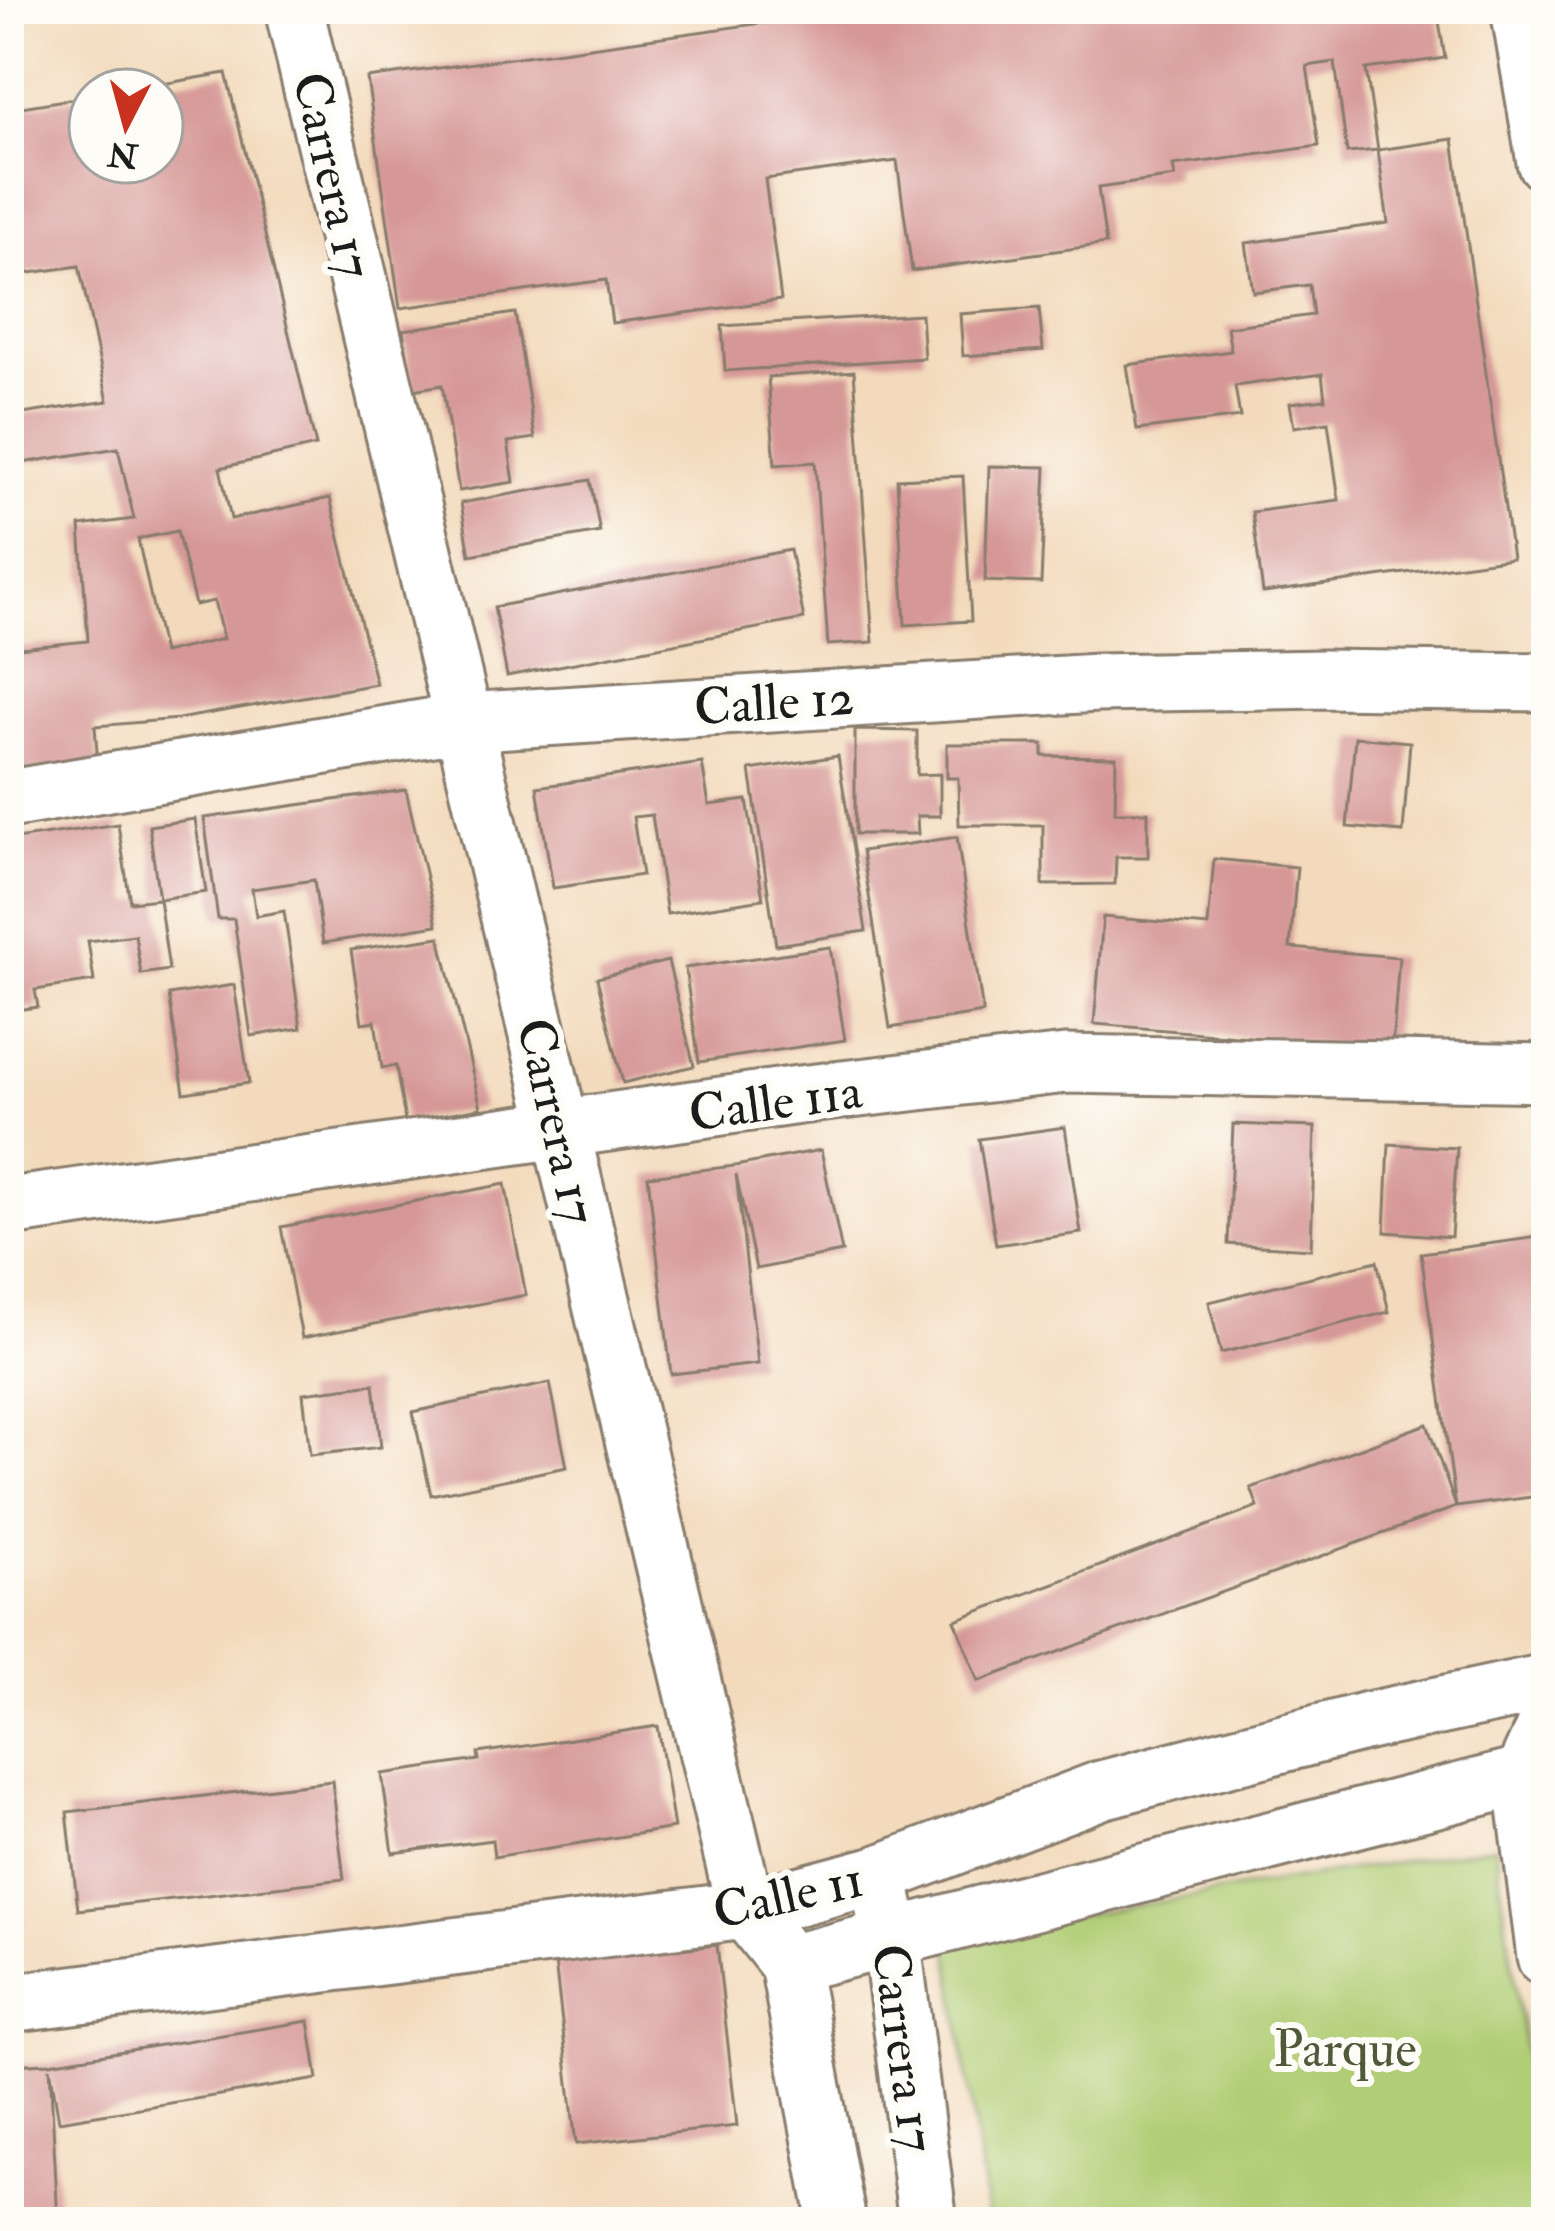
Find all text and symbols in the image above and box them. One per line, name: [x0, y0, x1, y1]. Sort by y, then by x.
north arrow: [66, 66, 186, 186]
street label: Carrera 17: [277, 66, 387, 285]
text: N: [106, 132, 141, 176]
street label: Calle 12: [692, 665, 856, 741]
street label: Carrera 17: [501, 1012, 611, 1231]
street label: Calle 11a: [685, 1059, 867, 1147]
street label: Calle 11: [707, 1848, 870, 1944]
street label: Carrera 17: [857, 1940, 949, 2157]
park label: Parque: [1274, 2018, 1416, 2082]

